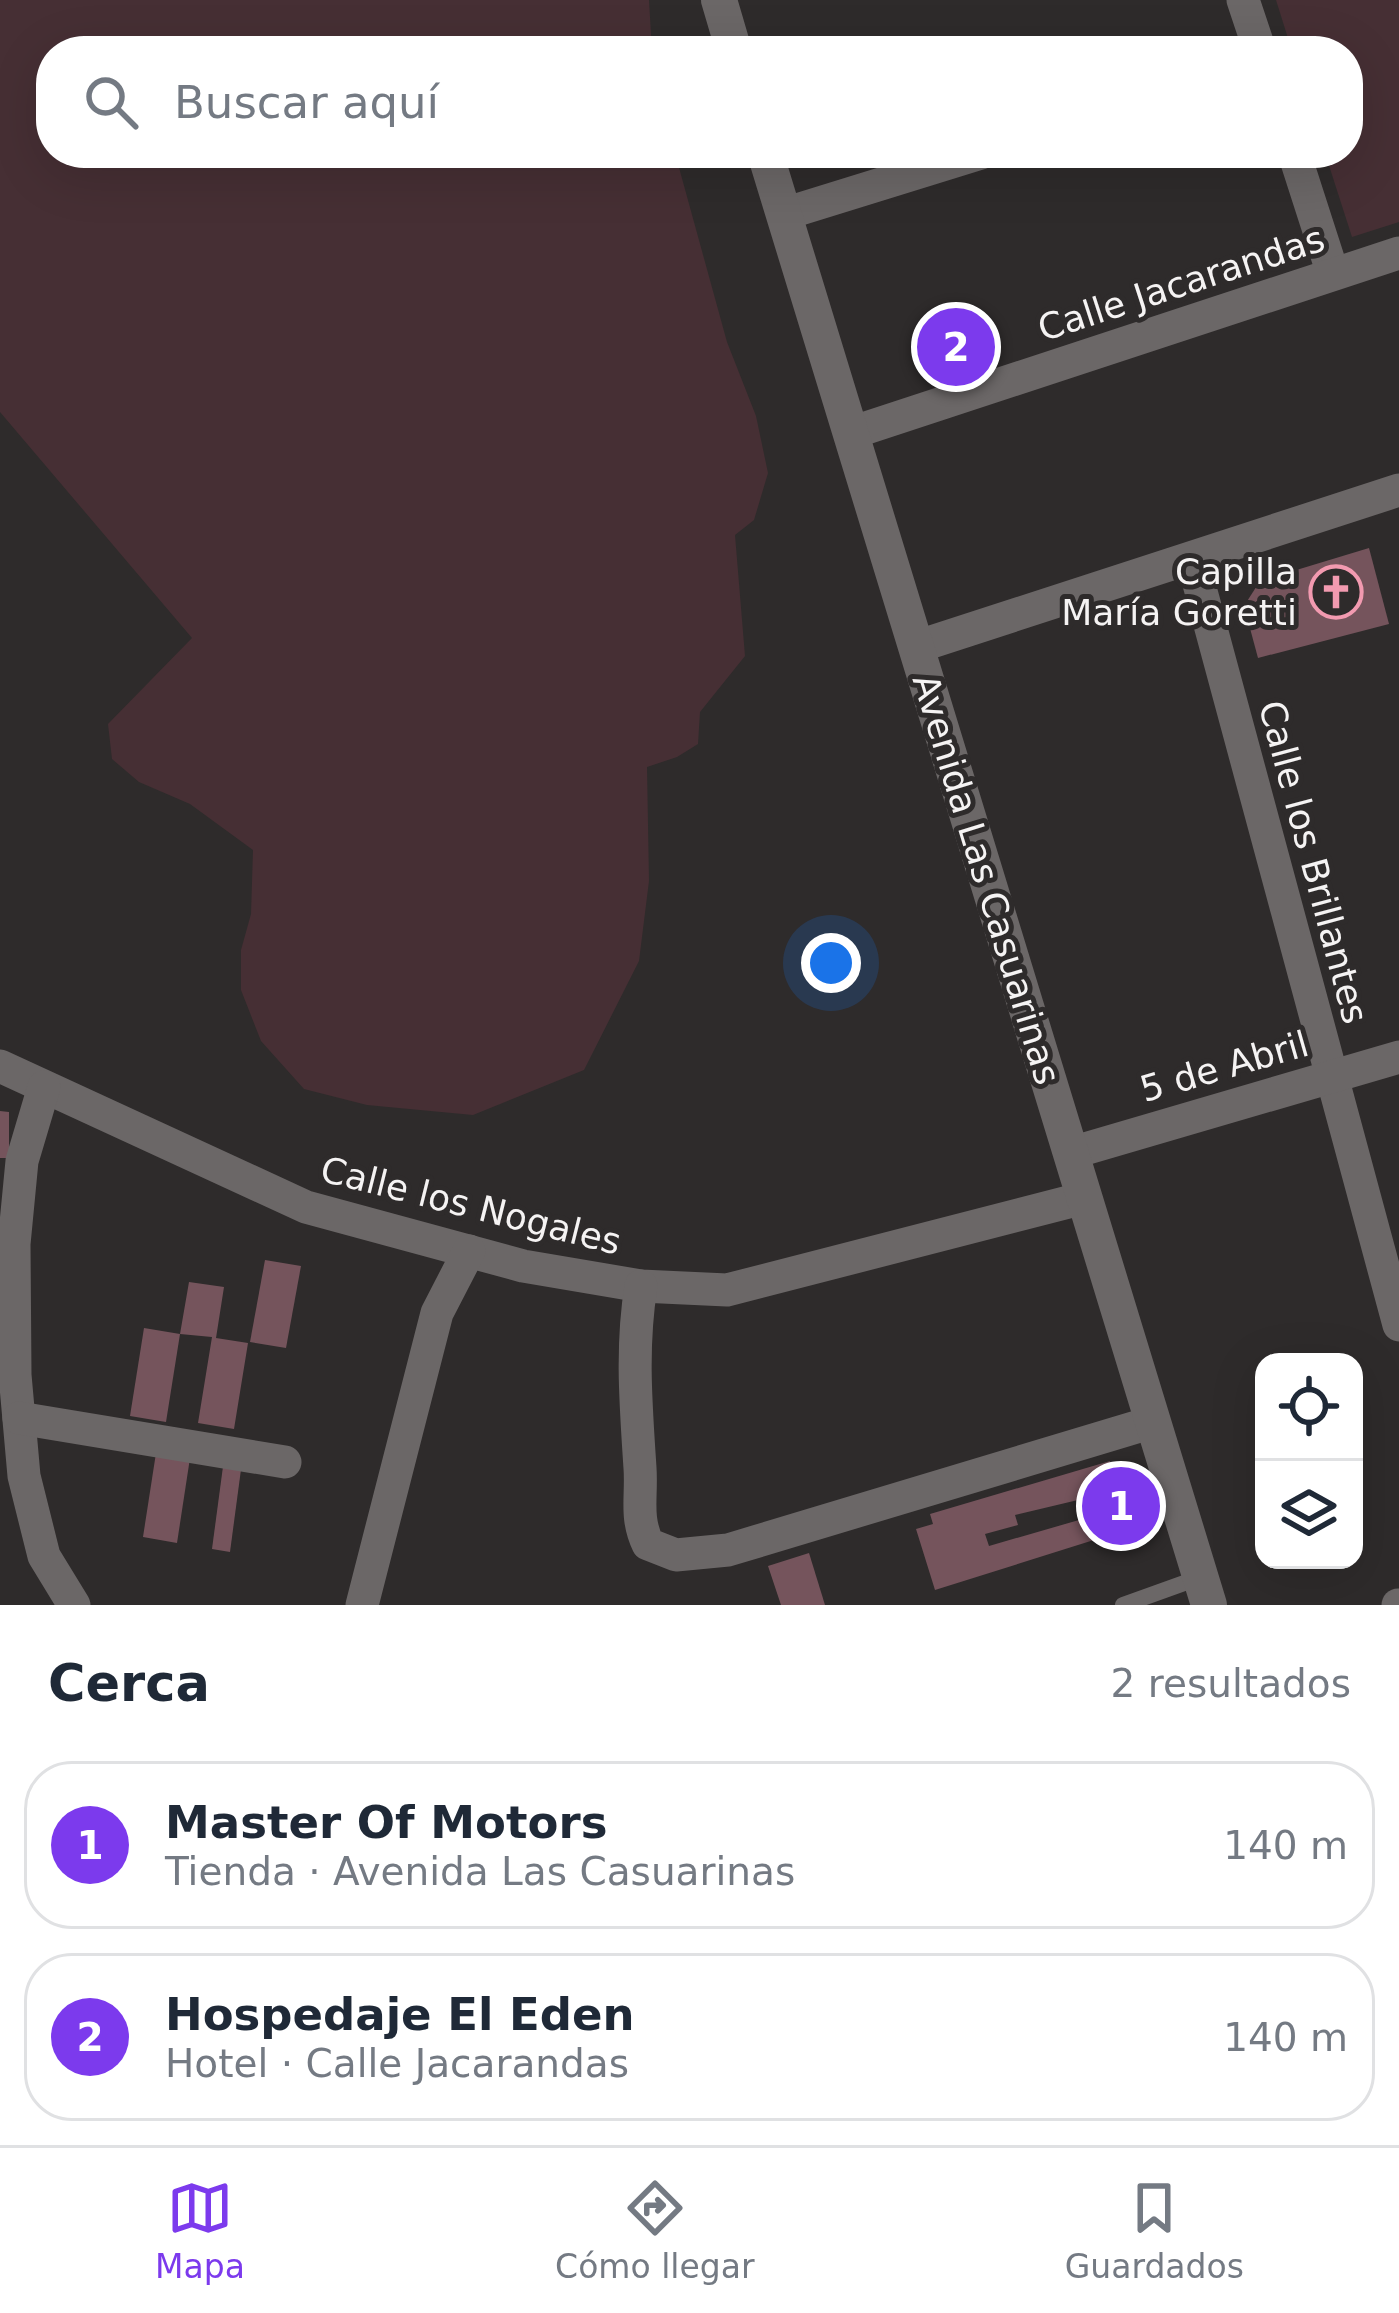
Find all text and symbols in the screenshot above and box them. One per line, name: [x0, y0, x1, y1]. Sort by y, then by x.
search box: [36, 36, 1363, 168]
icon: search: [78, 69, 144, 135]
text: Buscar aquí: [174, 76, 439, 129]
street label: Calle Jacarandas: [1033, 218, 1330, 349]
pin: 2: [917, 302, 995, 392]
place label: Capilla María Goretti: [1061, 551, 1297, 633]
church icon: Capilla María Goretti: [1308, 564, 1364, 620]
street label: Avenida Las Casuarinas: [905, 669, 1069, 1089]
street label: Calle los Brillantes: [1251, 696, 1376, 1028]
your location: [801, 933, 861, 993]
street label: 5 de Abril: [1135, 1023, 1313, 1110]
street label: Calle los Nogales: [317, 1148, 625, 1263]
map controls: [1255, 1353, 1363, 1569]
button: locate: [1255, 1353, 1363, 1461]
pin: 1: [1082, 1461, 1160, 1551]
button: layers: [1255, 1461, 1363, 1569]
text: Cerca: [48, 1654, 210, 1713]
text: 2 resultados: [1111, 1661, 1351, 1706]
text: Master Of Motors: [165, 1796, 607, 1849]
text: 1: [76, 1823, 104, 1868]
text: 140 m: [1223, 1823, 1348, 1868]
text: Tienda · Avenida Las Casuarinas: [165, 1849, 795, 1894]
text: Hospedaje El Eden: [165, 1988, 635, 2041]
text: 2: [76, 2015, 104, 2060]
text: 140 m: [1223, 2015, 1348, 2060]
text: Hotel · Calle Jacarandas: [165, 2041, 629, 2086]
tab: Mapa: [155, 2175, 245, 2286]
tab: Cómo llegar: [555, 2175, 755, 2286]
tab: Guardados: [1065, 2175, 1244, 2286]

